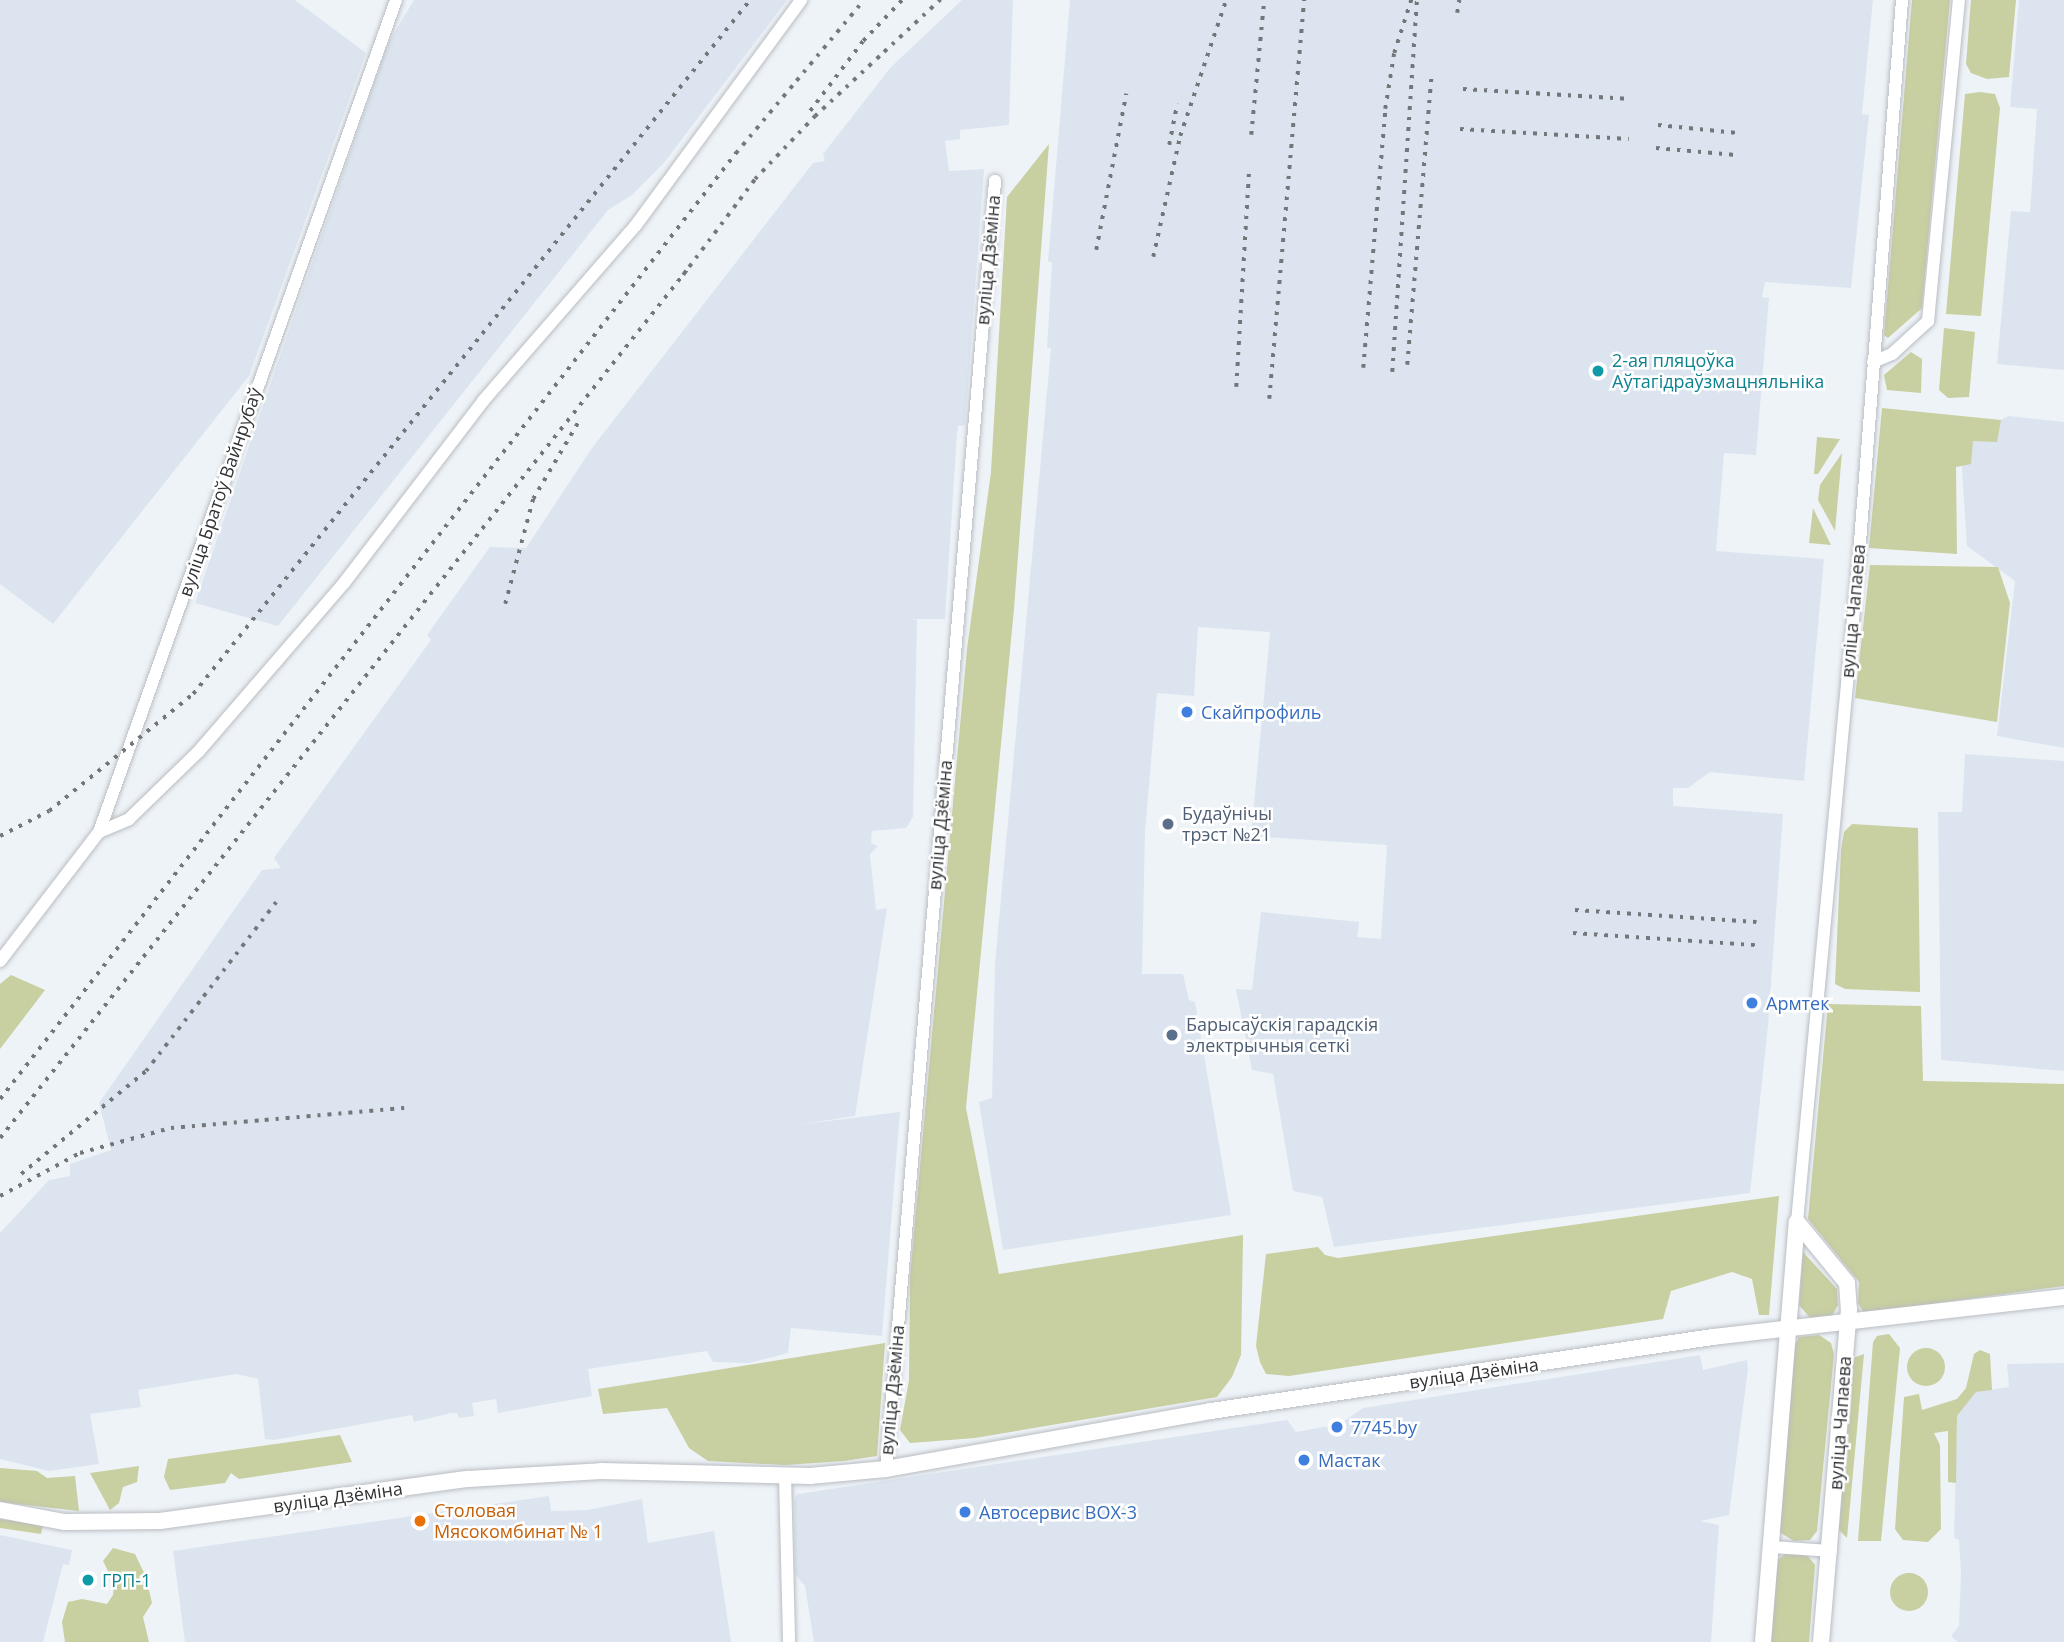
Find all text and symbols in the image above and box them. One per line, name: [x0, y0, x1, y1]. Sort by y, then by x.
street label: вуліца Дзёміна: [972, 194, 1004, 326]
place label: 2-ая пляцоўка Аўтагідраўзмацняльніка: [1612, 350, 1824, 392]
marker: 2-ая пляцоўка Аўтагідраўзмацняльніка: [1590, 363, 1606, 379]
street label: вуліца Братоў Вайнрубаў: [174, 385, 266, 599]
street label: вуліца Чапаева: [1836, 543, 1870, 679]
place label: Скайпрофиль: [1201, 701, 1321, 723]
marker: Скайпрофиль: [1179, 704, 1195, 720]
street label: вуліца Дзёміна: [924, 759, 956, 891]
place label: Будаўнічы трэст №21: [1182, 803, 1272, 846]
marker: Будаўнічы трэст №21: [1160, 816, 1176, 832]
place label: Армтек: [1766, 992, 1829, 1014]
marker: Армтек: [1744, 995, 1760, 1011]
place label: Барысаўскія гарадскія электрычныя сеткі: [1186, 1014, 1378, 1056]
marker: Барысаўскія гарадскія электрычныя сеткі: [1164, 1027, 1180, 1043]
street label: вуліца Дзёміна: [876, 1324, 908, 1456]
street label: вуліца Дзёміна: [1408, 1353, 1540, 1393]
street label: вуліца Чапаева: [1825, 1355, 1855, 1491]
place label: 7745.by: [1351, 1416, 1417, 1438]
marker: 7745.by: [1329, 1419, 1345, 1435]
place label: Мастак: [1318, 1449, 1381, 1471]
marker: Мастак: [1296, 1452, 1312, 1468]
street label: вуліца Дзёміна: [272, 1477, 404, 1517]
place label: Столовая Мясокомбинат № 1: [434, 1500, 603, 1542]
place label: Автосервис BOX-3: [979, 1501, 1137, 1523]
marker: Автосервис BOX-3: [957, 1504, 973, 1520]
marker: Столовая Мясокомбинат № 1: [412, 1513, 428, 1529]
place label: ГРП-1: [102, 1569, 151, 1591]
marker: ГРП-1: [80, 1572, 96, 1588]

